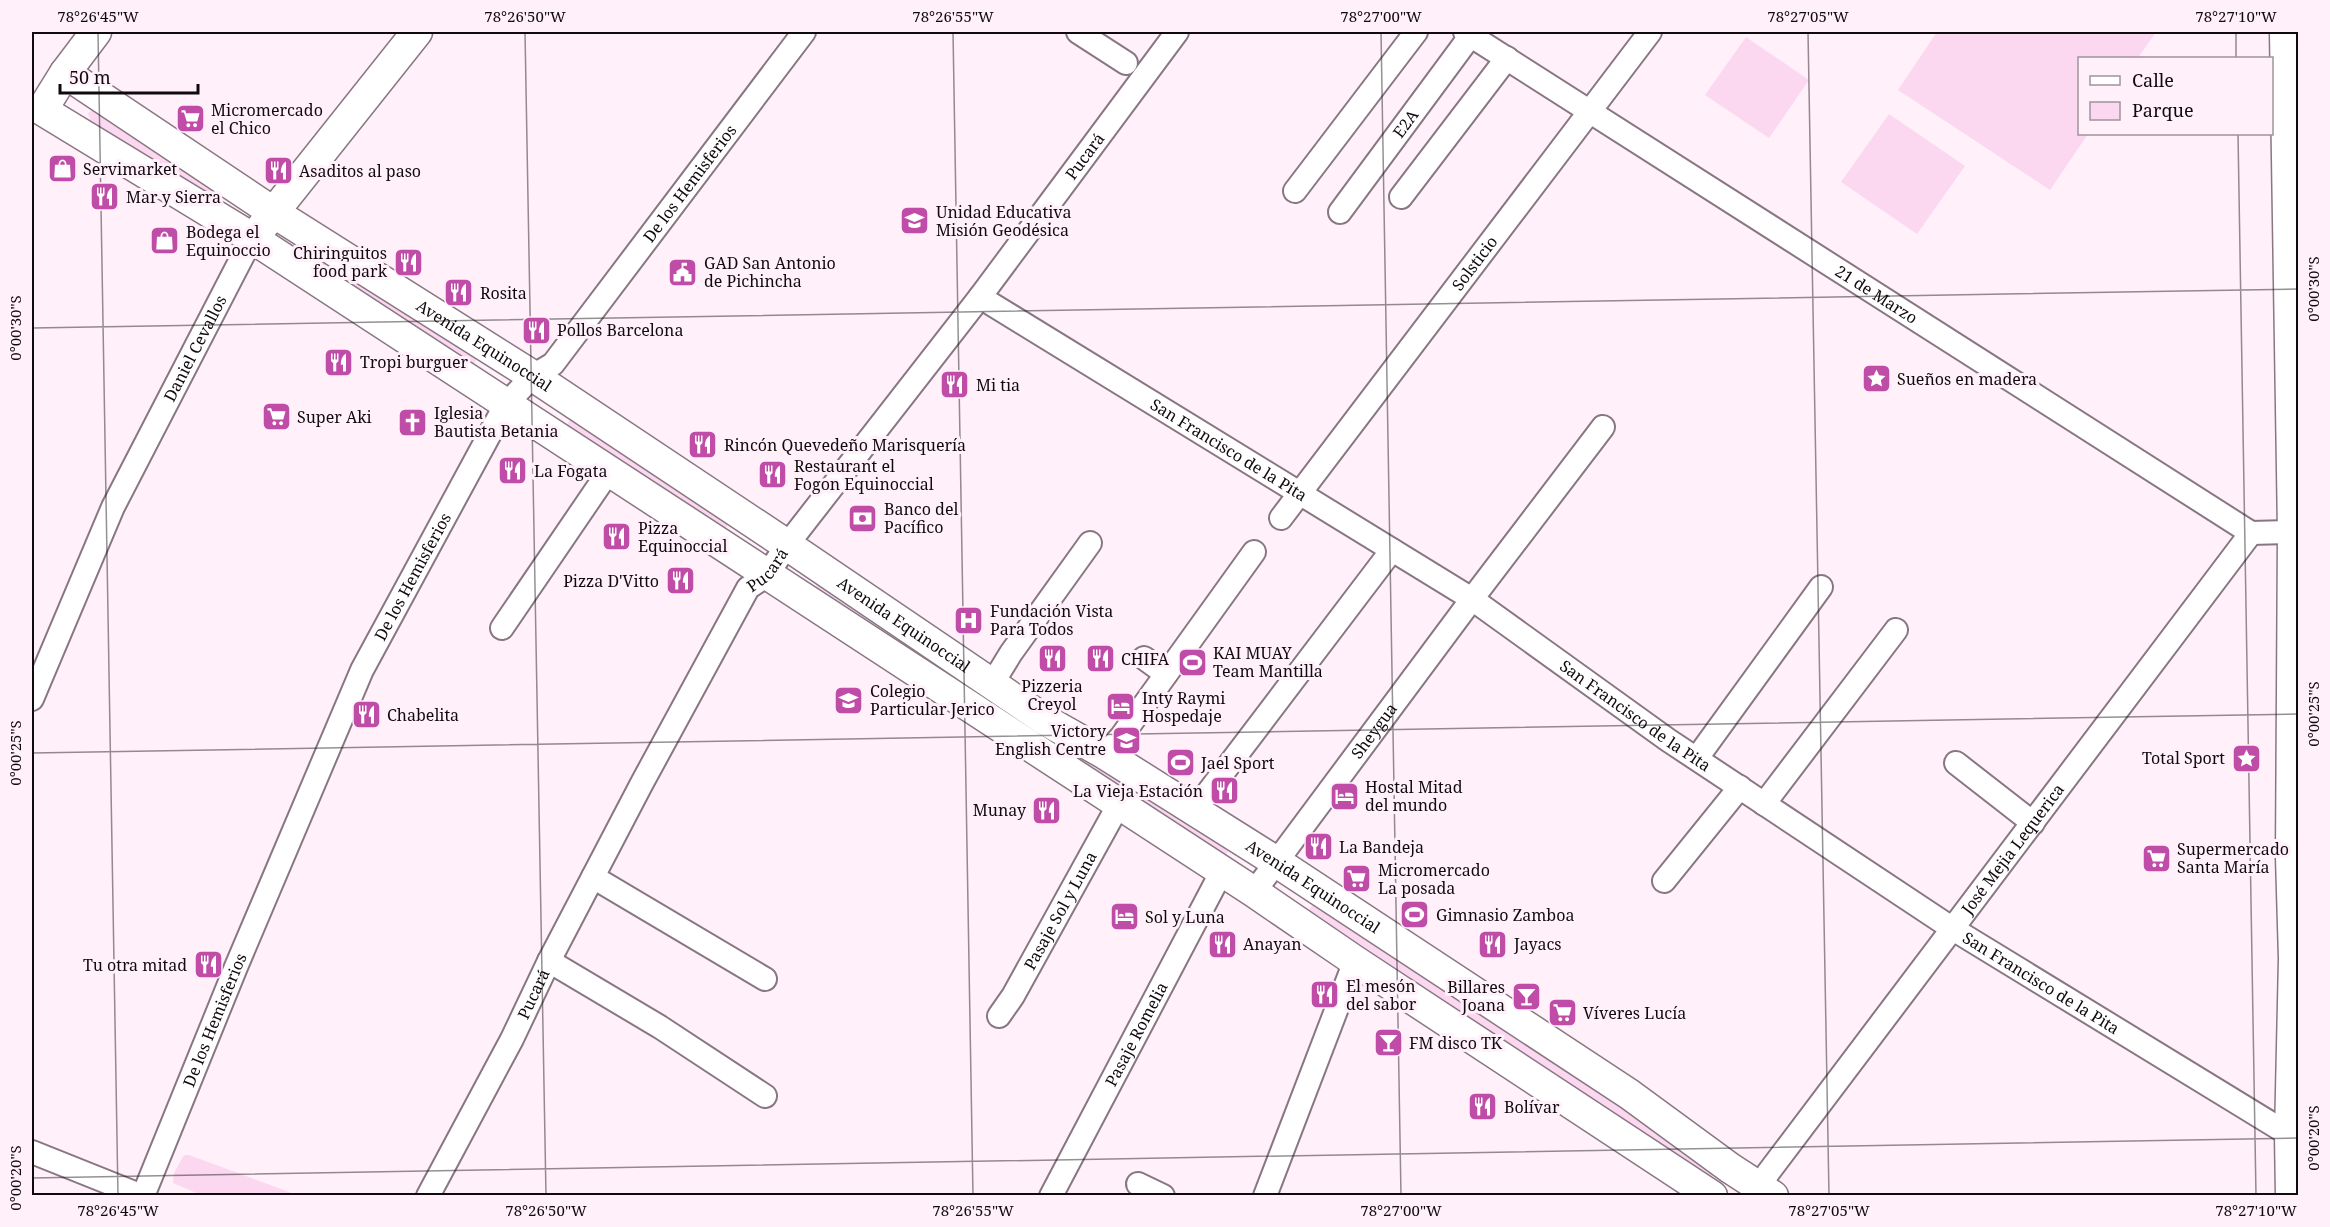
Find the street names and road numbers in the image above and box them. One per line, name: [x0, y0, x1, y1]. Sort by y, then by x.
street label: E2A: [1388, 104, 1424, 142]
street label: De los Hemisferios: [638, 120, 741, 247]
street label: Pucará: [1060, 128, 1109, 184]
street label: Solsticio: [1447, 231, 1502, 295]
street label: 21 de Marzo: [1831, 260, 1922, 329]
street label: Daniel Cevallos: [158, 291, 232, 405]
street label: Avenida Equinoccial: [412, 294, 556, 397]
street label: San Francisco de la Pita: [1146, 393, 1311, 506]
street label: De los Hemisferios: [369, 509, 456, 644]
street label: Pucará: [742, 544, 793, 597]
street label: Avenida Equinoccial: [833, 571, 975, 677]
street label: San Francisco de la Pita: [1555, 655, 1715, 776]
street label: Sheygua: [1346, 698, 1402, 763]
street label: José Mejia Lequerica: [1956, 779, 2069, 919]
street label: Avenida Equinoccial: [1242, 834, 1385, 938]
street label: Pasaje Sol y Luna: [1019, 847, 1102, 974]
street label: San Francisco de la Pita: [1959, 927, 2124, 1039]
street label: De los Hemisferios: [178, 950, 252, 1090]
street label: Pucará: [512, 965, 555, 1023]
street label: Pasaje Romelia: [1100, 978, 1173, 1090]

